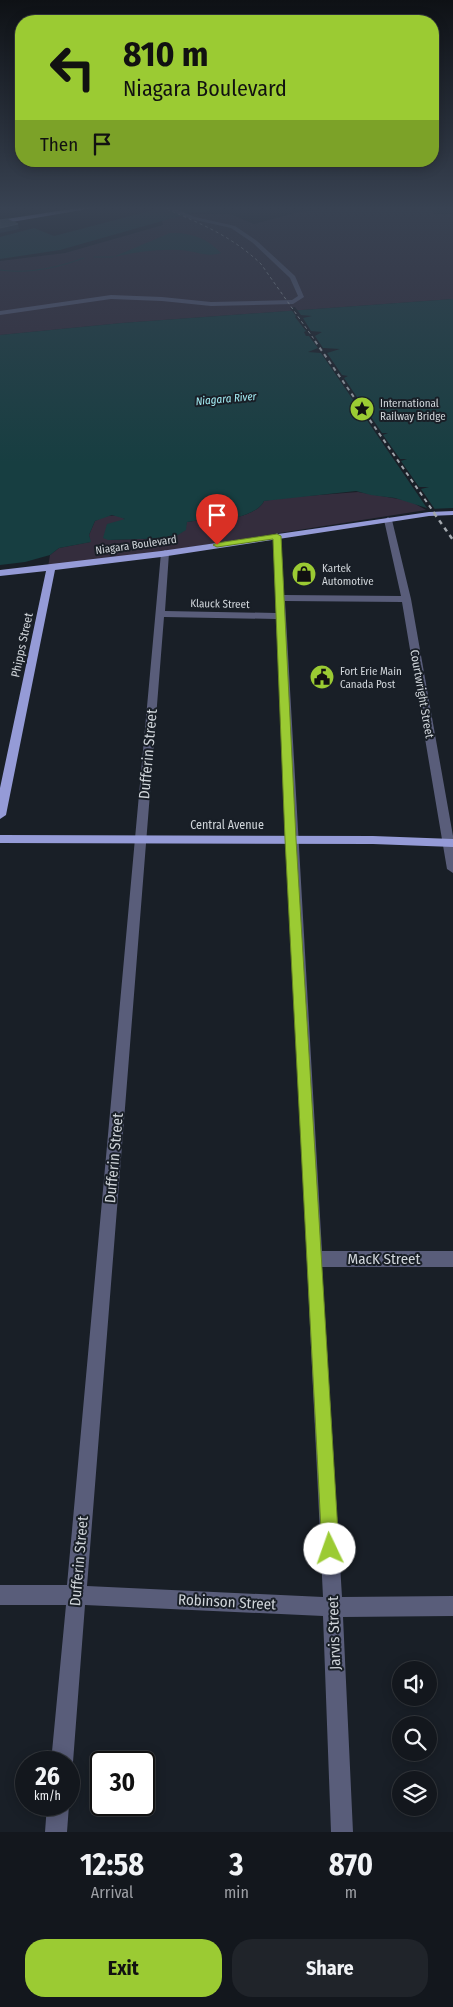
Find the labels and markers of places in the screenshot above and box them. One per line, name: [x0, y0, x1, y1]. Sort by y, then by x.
place icon: International Railway Bridge: [349, 396, 375, 422]
place label: International Railway Bridge: [380, 397, 446, 423]
pin: [196, 494, 238, 545]
shop icon: Kartek Automotive: [291, 561, 317, 587]
place label: Kartek Automotive: [322, 562, 374, 588]
public building icon: Fort Erie Main Canada Post: [309, 664, 335, 690]
place label: Fort Erie Main Canada Post: [340, 665, 402, 691]

